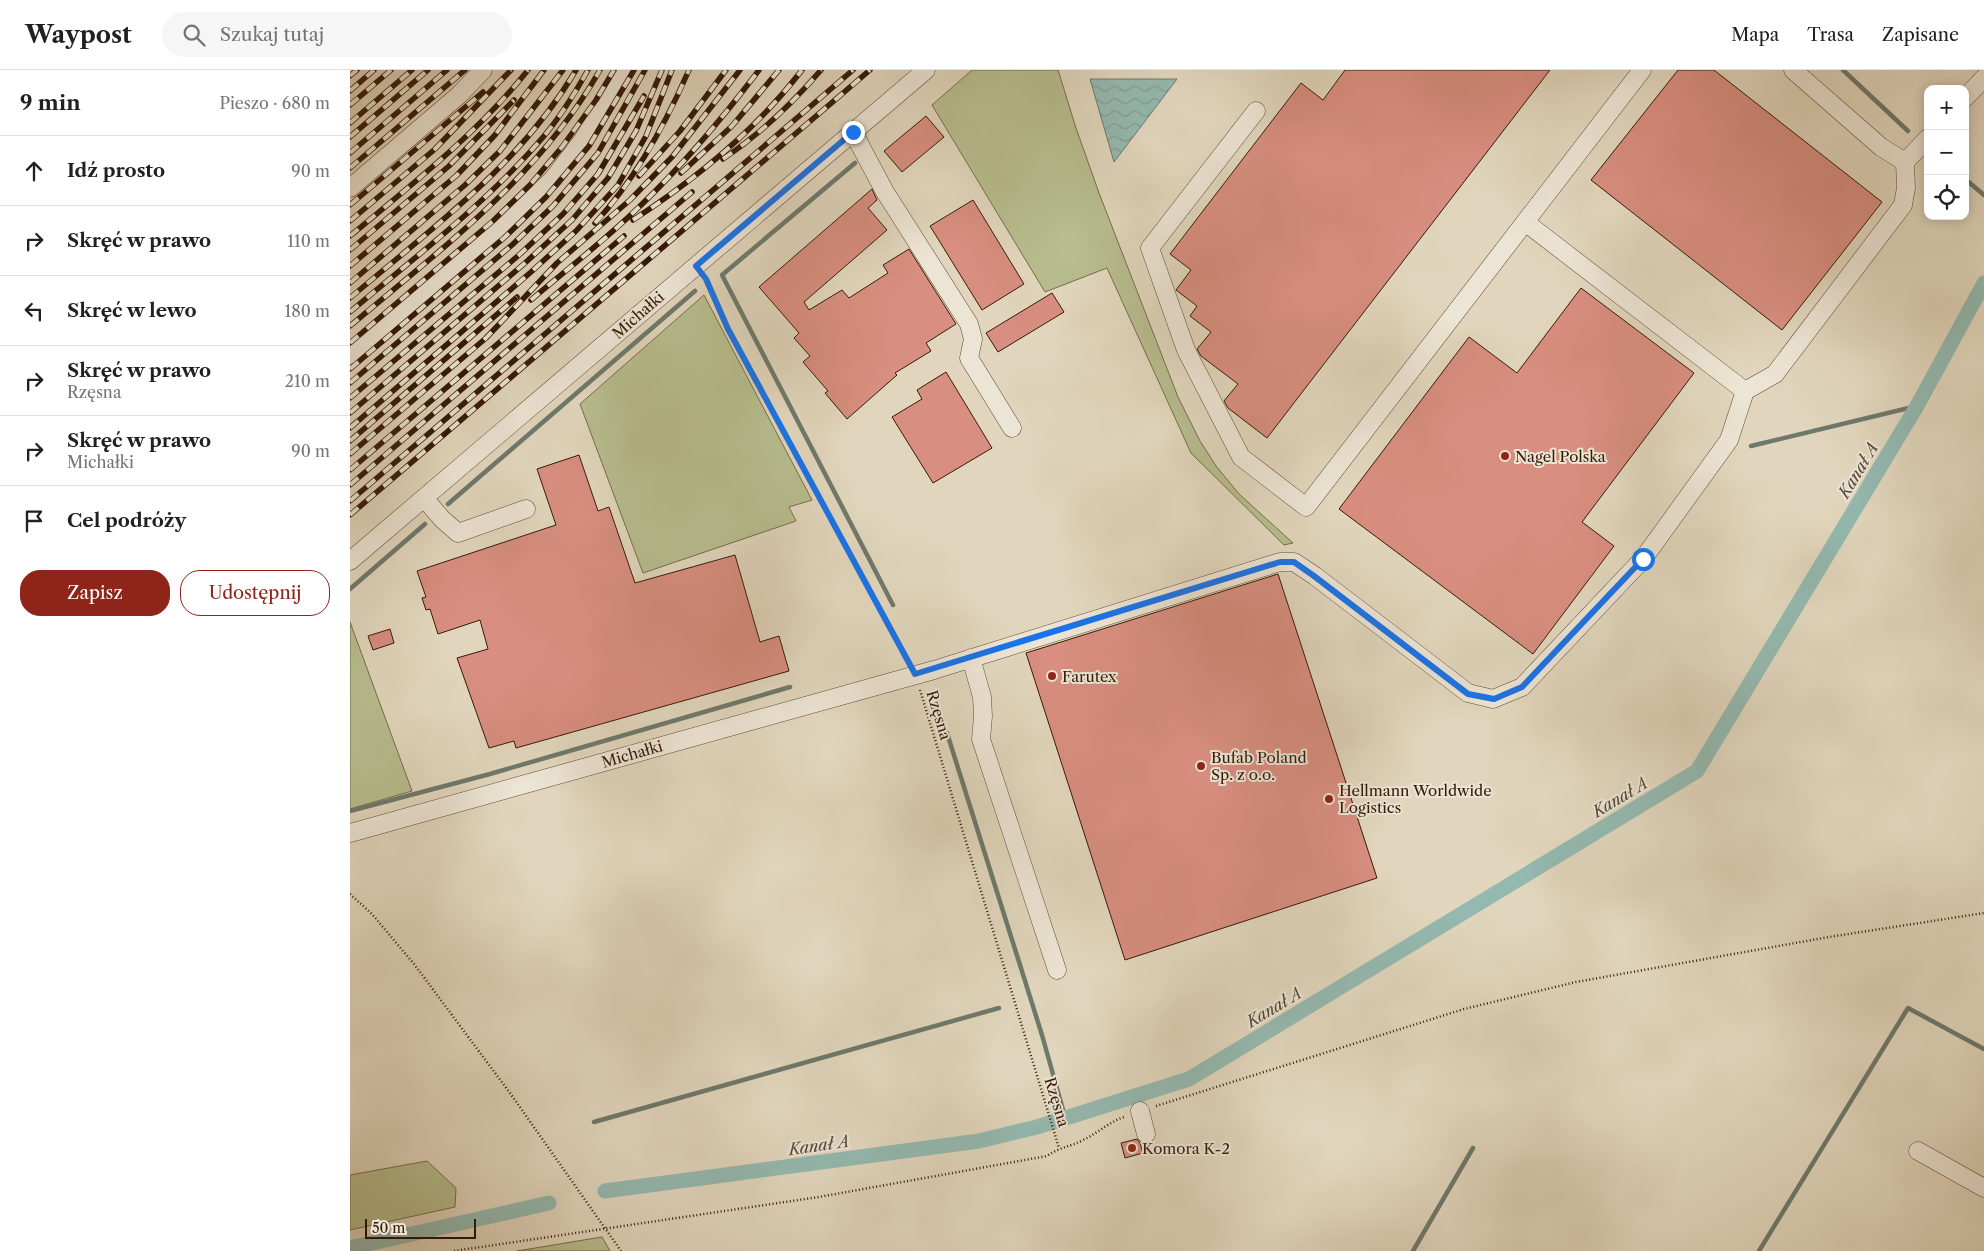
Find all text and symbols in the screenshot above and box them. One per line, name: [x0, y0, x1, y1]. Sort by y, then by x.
search box: [162, 12, 512, 57]
text: Waypost: [25, 20, 132, 49]
icon: search: [180, 21, 208, 49]
text: Szukaj tutaj: [220, 23, 324, 46]
text: Mapa: [1731, 24, 1779, 46]
text: Trasa: [1807, 24, 1854, 46]
text: Zapisane: [1882, 24, 1959, 46]
map controls: [1924, 85, 1969, 220]
button: +: [1924, 85, 1969, 130]
text: 9 min: [20, 90, 81, 115]
text: Pieszo · 680 m: [219, 93, 330, 113]
route end: [842, 121, 865, 144]
button: −: [1924, 130, 1969, 175]
icon: ahead: [20, 157, 48, 185]
text: Idź prosto: [67, 159, 165, 182]
text: 90 m: [291, 161, 330, 181]
button: locate: [1924, 175, 1969, 220]
icon: right: [20, 227, 48, 255]
text: Skręć w prawo: [67, 229, 211, 252]
text: 110 m: [287, 231, 330, 251]
street label: Michałki: [608, 287, 668, 343]
icon: left: [20, 297, 48, 325]
text: Skręć w lewo: [67, 299, 197, 322]
text: 180 m: [284, 301, 330, 321]
text: Skręć w prawo: [67, 359, 211, 382]
icon: right: [20, 367, 48, 395]
text: 210 m: [285, 371, 330, 391]
text: Rzęsna: [67, 382, 121, 402]
text: Skręć w prawo: [67, 429, 211, 452]
icon: right: [20, 437, 48, 465]
water label: Kanał A: [1833, 439, 1882, 503]
text: 90 m: [291, 441, 330, 461]
place label: Nagel Polska: [1515, 447, 1606, 466]
marker: Nagel Polska: [1499, 450, 1511, 462]
text: Michałki: [67, 452, 134, 472]
icon: arrive: [20, 507, 48, 535]
text: Cel podróży: [67, 509, 186, 532]
route start: [1632, 548, 1655, 571]
button: Zapisz: [20, 570, 170, 616]
button: Udostępnij: [180, 570, 330, 616]
place label: Farutex: [1062, 667, 1117, 686]
marker: Farutex: [1046, 670, 1058, 682]
street label: Rzęsna: [922, 688, 956, 742]
street label: Michałki: [599, 736, 665, 772]
place label: Bufab Poland Sp. z o.o.: [1211, 748, 1307, 784]
marker: Bufab Poland Sp. z o.o.: [1195, 760, 1207, 772]
water label: Kanał A: [1587, 773, 1651, 822]
place label: Hellmann Worldwide Logistics: [1339, 781, 1492, 817]
marker: Hellmann Worldwide Logistics: [1323, 793, 1335, 805]
water label: Kanał A: [1241, 983, 1305, 1032]
street label: Rzęsna: [1040, 1075, 1074, 1129]
water label: Kanał A: [785, 1131, 851, 1159]
place label: Komora K-2: [1142, 1139, 1230, 1158]
marker: Komora K-2: [1126, 1142, 1138, 1154]
scale bar: [365, 1216, 476, 1239]
text: 50 m: [372, 1219, 405, 1237]

